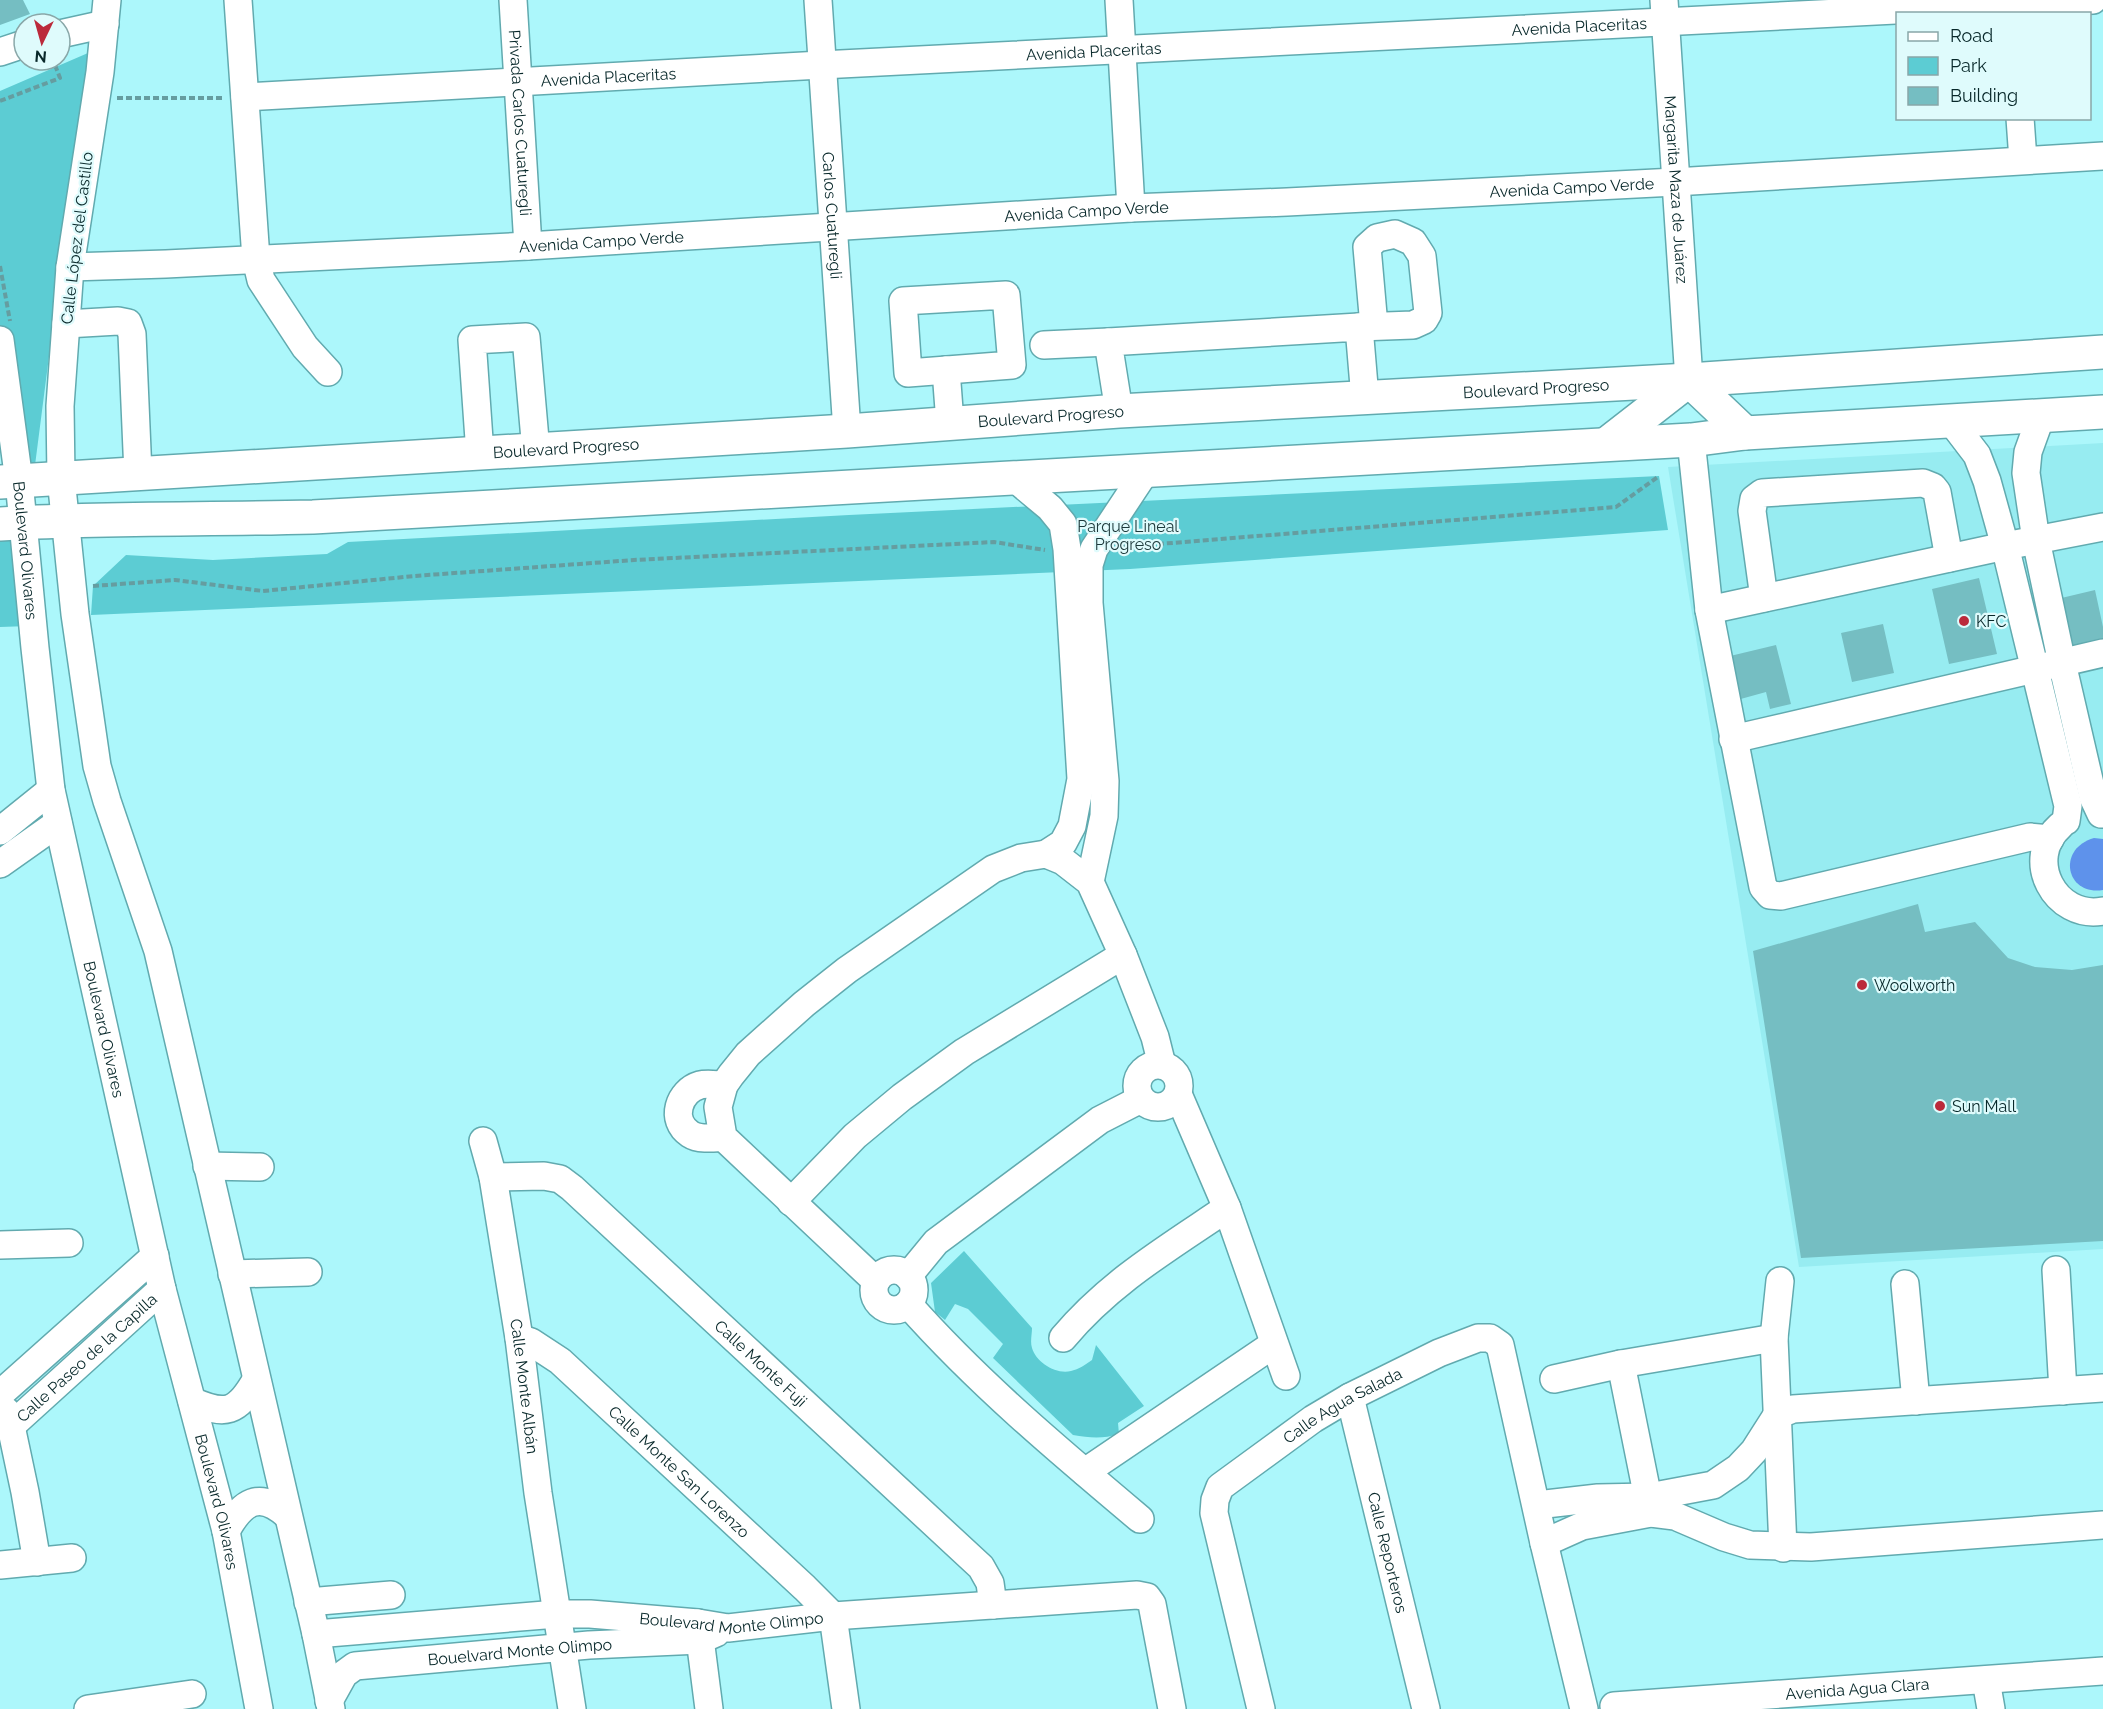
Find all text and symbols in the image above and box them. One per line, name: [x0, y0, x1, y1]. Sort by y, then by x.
north arrow: [12, 12, 72, 72]
legend: [1896, 12, 2091, 120]
street label: Avenida Placeritas: [1511, 13, 1648, 39]
text: Road: [1950, 25, 1993, 46]
street label: Privada Carlos Cuaturegli: [505, 29, 536, 216]
street label: Avenida Placeritas: [1026, 38, 1162, 64]
text: N: [34, 46, 48, 66]
text: Park: [1950, 55, 1987, 76]
street label: Avenida Placeritas: [540, 64, 677, 90]
text: Building: [1950, 85, 2018, 106]
street label: Margarita Maza de Juárez: [1661, 95, 1692, 285]
street label: Calle López del Castillo: [57, 151, 97, 325]
street label: Carlos Cuaturegli: [819, 151, 846, 280]
street label: Avenida Campo Verde: [1489, 174, 1655, 201]
street label: Avenida Campo Verde: [1004, 197, 1169, 225]
street label: Avenida Campo Verde: [519, 227, 684, 256]
street label: Boulevard Progreso: [1462, 375, 1610, 402]
street label: Boulevard Progreso: [977, 401, 1124, 431]
street label: Boulevard Progreso: [492, 434, 640, 462]
street label: Boulevard Olivares: [10, 480, 42, 621]
park label: Parque Lineal Progreso: [1077, 517, 1179, 554]
place label: KFC: [1976, 612, 2006, 631]
marker: KFC: [1957, 614, 1971, 628]
street label: Boulevard Olivares: [80, 959, 129, 1099]
place label: Woolworth: [1874, 976, 1955, 995]
marker: Woolworth: [1855, 978, 1869, 992]
place label: Sun Mall: [1952, 1097, 2017, 1116]
marker: Sun Mall: [1933, 1099, 1947, 1113]
street label: Calle Paseo de la Capilla: [13, 1289, 161, 1426]
street label: Calle Monte Fuji: [711, 1316, 811, 1411]
street label: Calle Monte Albán: [507, 1317, 543, 1455]
street label: Calle Agua Salada: [1279, 1363, 1405, 1447]
street label: Calle Monte San Lorenzo: [605, 1402, 754, 1541]
street label: Boulevard Olivares: [191, 1432, 243, 1571]
street label: Calle Reporteros: [1364, 1490, 1412, 1615]
street label: Boulevard Monte Olimpo: [639, 1608, 824, 1638]
street label: Bouelvard Monte Olimpo: [427, 1634, 613, 1669]
street label: Avenida Agua Clara: [1785, 1674, 1930, 1703]

